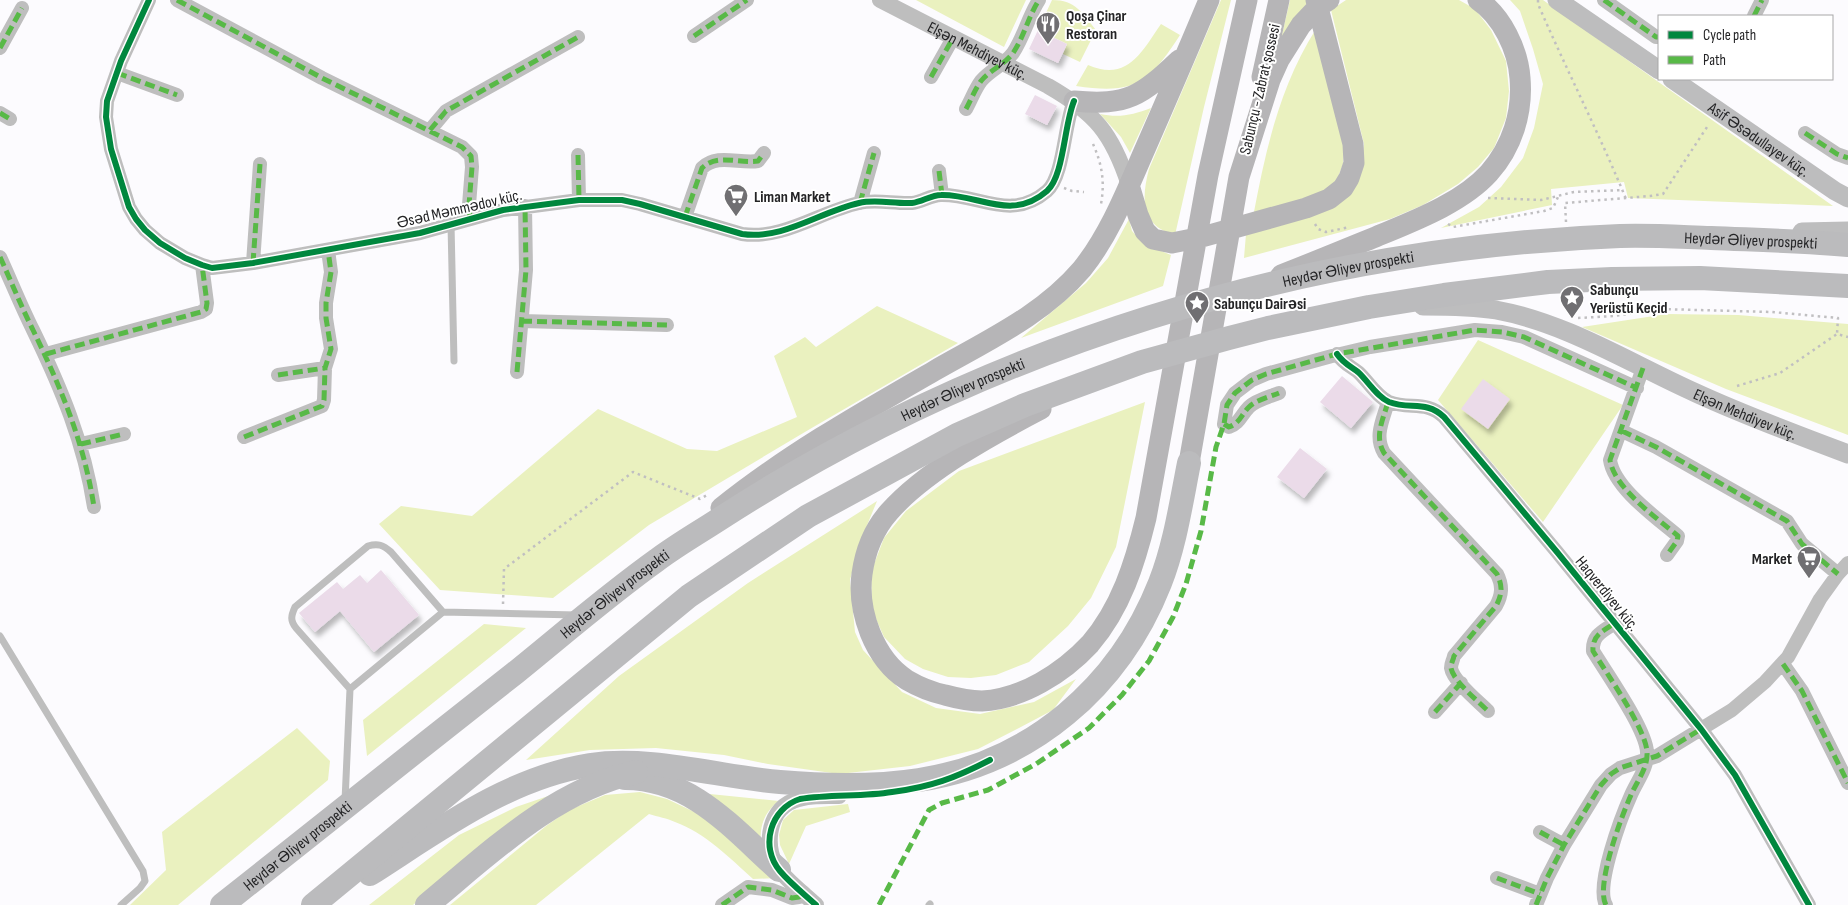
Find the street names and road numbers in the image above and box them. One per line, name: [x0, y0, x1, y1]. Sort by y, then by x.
street label: Elşən Mehdiyev küç.: [924, 18, 1030, 85]
street label: Sabunçu - Zabrat şossesi: [1236, 22, 1285, 156]
street label: Asif Əsədullayev küç.: [1703, 98, 1813, 182]
street label: Əsəd Məmmədov küç.: [395, 186, 524, 233]
street label: Heydər Əliyev prospekti: [1684, 229, 1818, 254]
street label: Heydər Əliyev prospekti: [1281, 248, 1415, 292]
street label: Heydər Əliyev prospekti: [898, 355, 1028, 426]
street label: Elşən Mehdiyev küç.: [1690, 385, 1799, 445]
street label: Heydər Əliyev prospekti: [557, 546, 673, 643]
street label: Haqverdiyev küç.: [1571, 553, 1643, 635]
street label: Heydər Əliyev prospekti: [240, 798, 356, 895]

